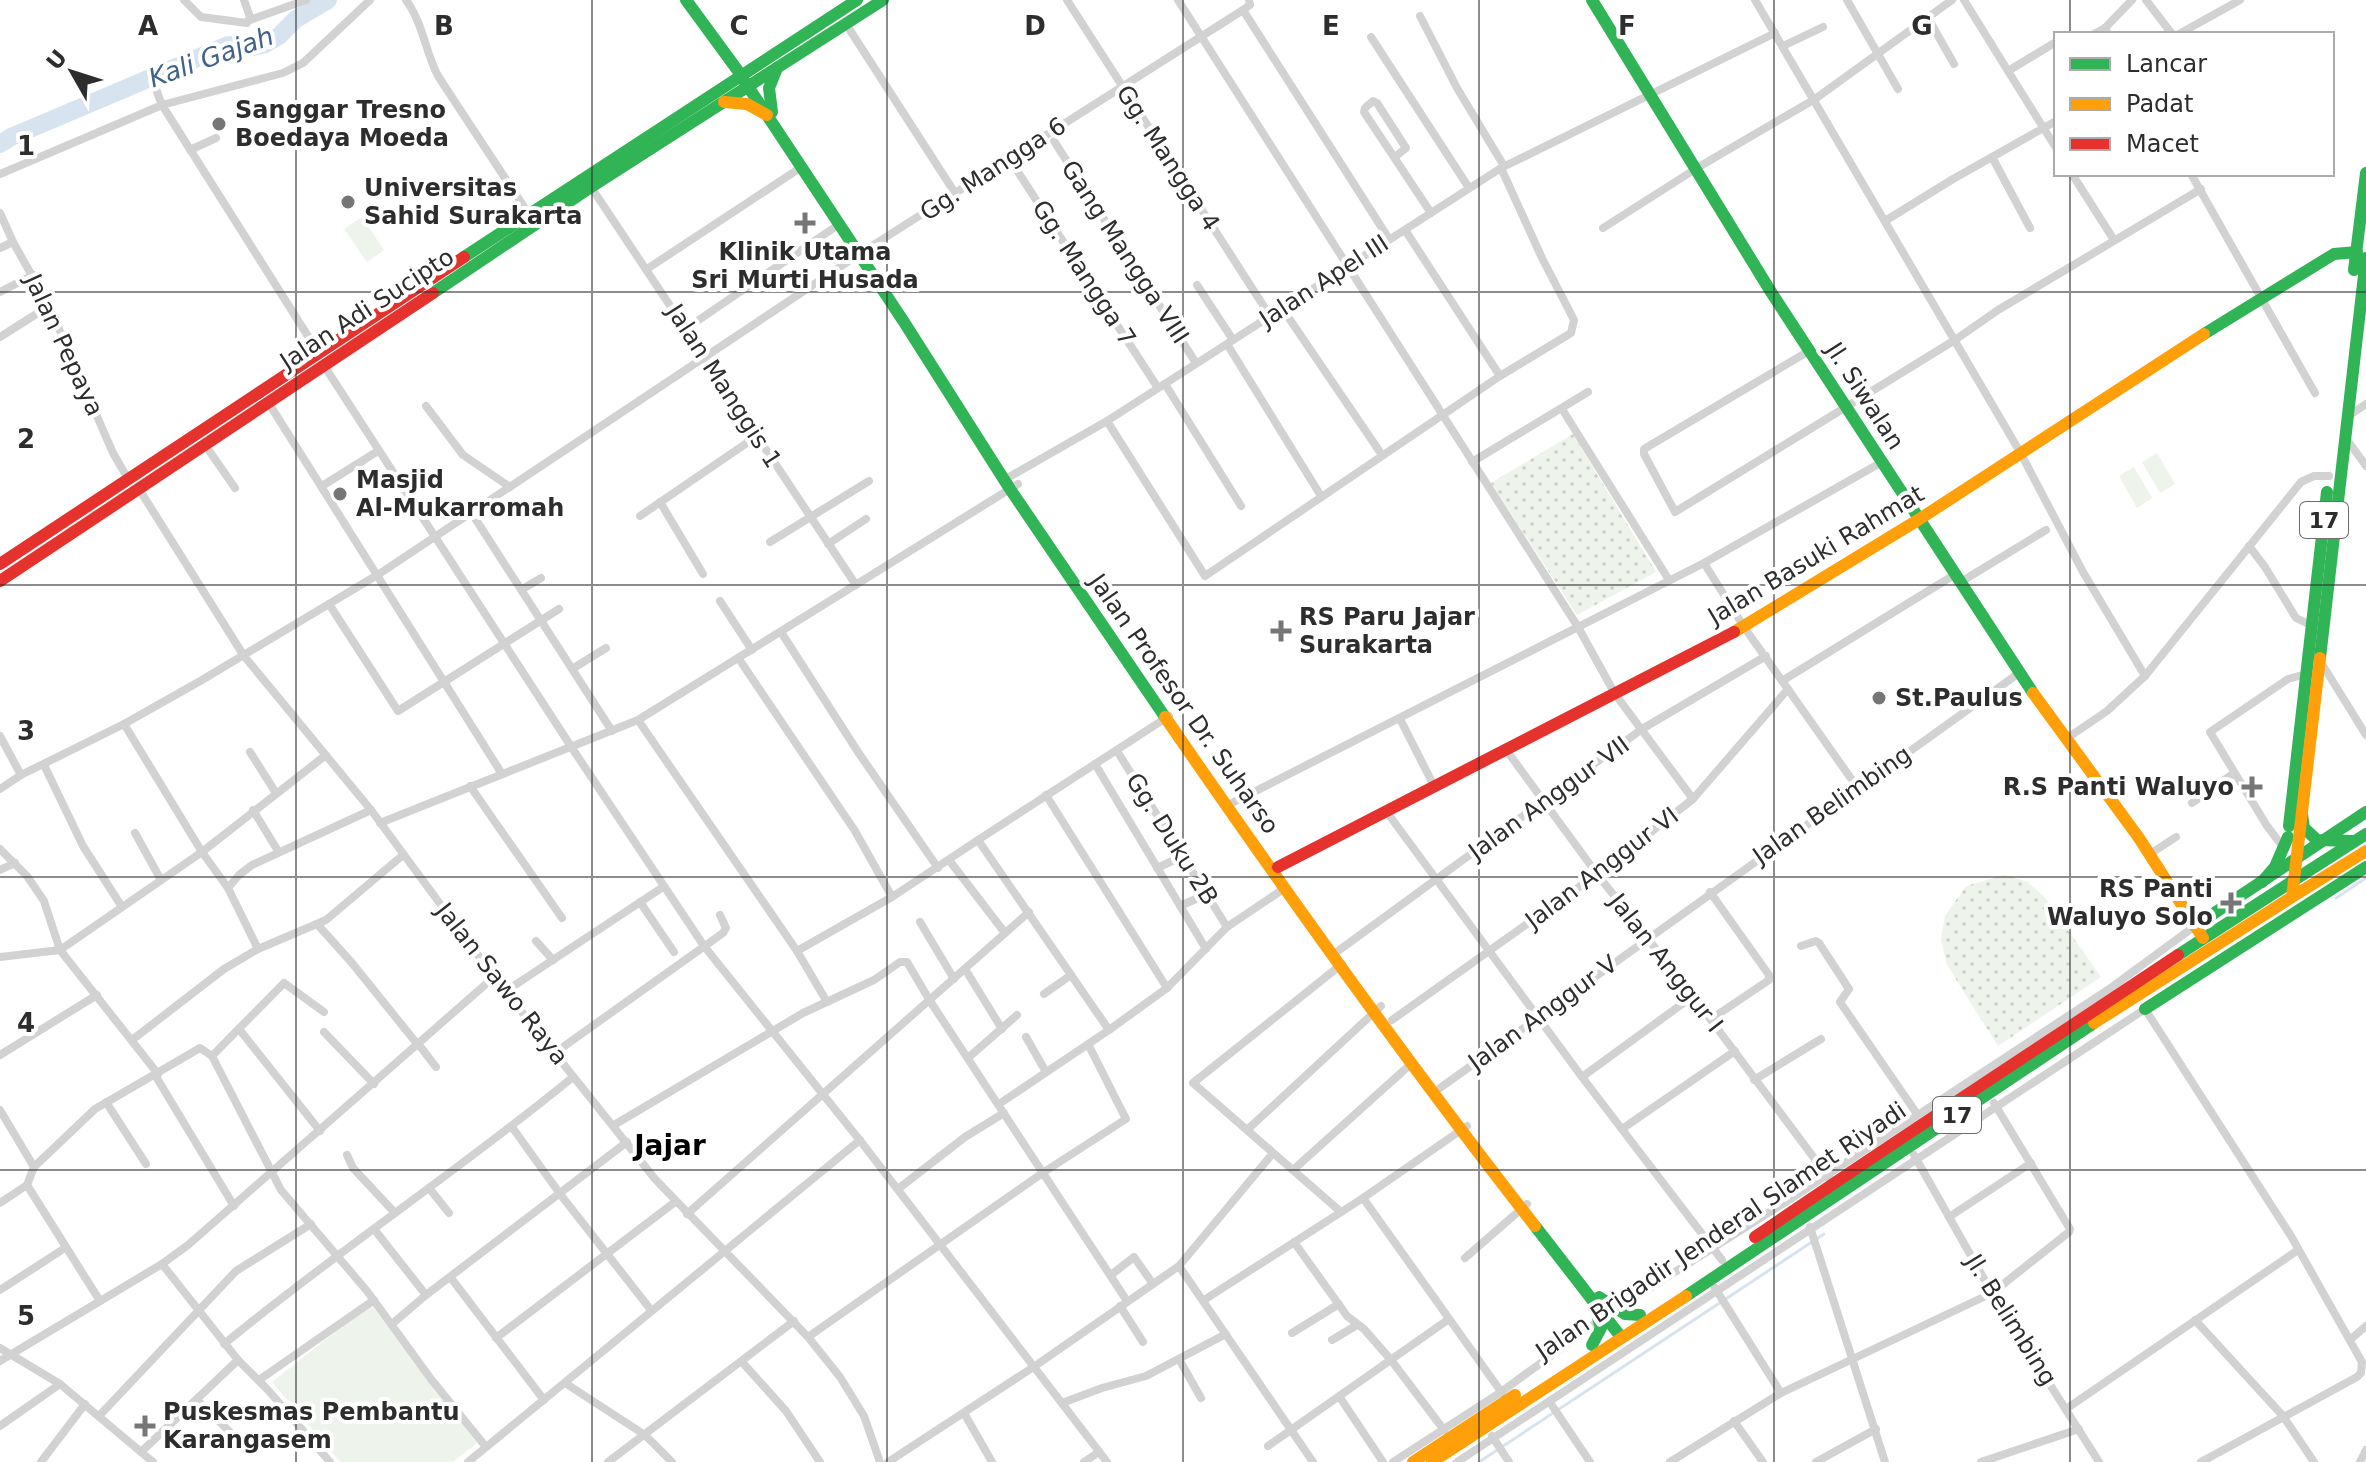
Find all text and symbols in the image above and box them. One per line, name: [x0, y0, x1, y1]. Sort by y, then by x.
text: A: [138, 11, 158, 41]
text: B: [434, 11, 454, 41]
text: C: [729, 11, 749, 41]
text: D: [1024, 11, 1046, 41]
text: E: [1322, 11, 1340, 41]
text: F: [1618, 11, 1636, 41]
text: G: [1911, 11, 1933, 41]
water label: Kali Gajah: [145, 21, 277, 93]
north arrow: [32, 32, 112, 112]
legend: [2054, 32, 2334, 176]
text: U: [42, 45, 72, 75]
text: Lancar: [2126, 50, 2207, 78]
street label: Gg. Mangga 4: [1111, 80, 1225, 236]
text: Padat: [2126, 90, 2193, 118]
place label: Sanggar Tresno Boedaya Moeda: [235, 96, 449, 152]
street label: Gg. Mangga 6: [915, 112, 1071, 226]
marker: Sanggar Tresno Boedaya Moeda: [210, 115, 228, 133]
text: Macet: [2126, 130, 2199, 158]
text: 1: [17, 131, 35, 161]
street label: Gang Mangga VIII: [1055, 155, 1195, 349]
place label: Universitas Sahid Surakarta: [364, 174, 582, 230]
marker: Universitas Sahid Surakarta: [339, 193, 357, 211]
street label: Gg. Mangga 7: [1027, 195, 1141, 351]
marker: Klinik Utama Sri Murti Husada: [794, 212, 816, 234]
street label: Jalan Apel III: [1253, 229, 1394, 334]
place label: Klinik Utama Sri Murti Husada: [691, 238, 919, 294]
street label: Jalan Adi Sucipto: [273, 242, 459, 377]
street label: Jalan Pepaya: [18, 268, 109, 420]
street label: Jalan Manggis 1: [660, 297, 787, 473]
street label: Jl. Siwalan: [1819, 336, 1910, 455]
text: 2: [17, 424, 35, 454]
place label: Masjid Al-Mukarromah: [356, 466, 564, 522]
street label: Jalan Basuki Rahmat: [1701, 479, 1929, 632]
marker: Masjid Al-Mukarromah: [331, 485, 349, 503]
road number: 17: [2300, 502, 2348, 538]
street label: Jalan Profesor Dr. Suharso: [1082, 567, 1285, 839]
place label: RS Paru Jajar Surakarta: [1299, 603, 1475, 659]
marker: RS Paru Jajar Surakarta: [1270, 620, 1292, 642]
place label: St.Paulus: [1895, 684, 2023, 712]
marker: St.Paulus: [1870, 689, 1888, 707]
text: 3: [17, 716, 35, 746]
street label: Jalan Anggur VII: [1462, 730, 1635, 867]
street label: Jalan Belimbing: [1746, 740, 1916, 871]
street label: Gg. Duku 2B: [1120, 768, 1224, 910]
place label: R.S Panti Waluyo: [2003, 773, 2234, 801]
marker: R.S Panti Waluyo: [2241, 776, 2263, 798]
street label: Jalan Anggur VI: [1518, 801, 1684, 936]
place label: RS Panti Waluyo Solo: [2047, 875, 2213, 931]
street label: Jalan Anggur I: [1602, 887, 1729, 1038]
marker: RS Panti Waluyo Solo: [2220, 892, 2242, 914]
street label: Jalan Sawo Raya: [429, 896, 574, 1070]
street label: Jalan Anggur V: [1461, 949, 1623, 1078]
text: 4: [17, 1008, 35, 1038]
street label: Jalan Brigadir Jenderal Slamet Riyadi: [1529, 1096, 1911, 1367]
road number: 17: [1933, 1097, 1981, 1133]
district label: Jajar: [632, 1129, 706, 1162]
street label: Jl. Belimbing: [1959, 1248, 2062, 1391]
text: 5: [17, 1301, 35, 1331]
place label: Puskesmas Pembantu Karangasem: [163, 1398, 460, 1454]
marker: Puskesmas Pembantu Karangasem: [134, 1415, 156, 1437]

